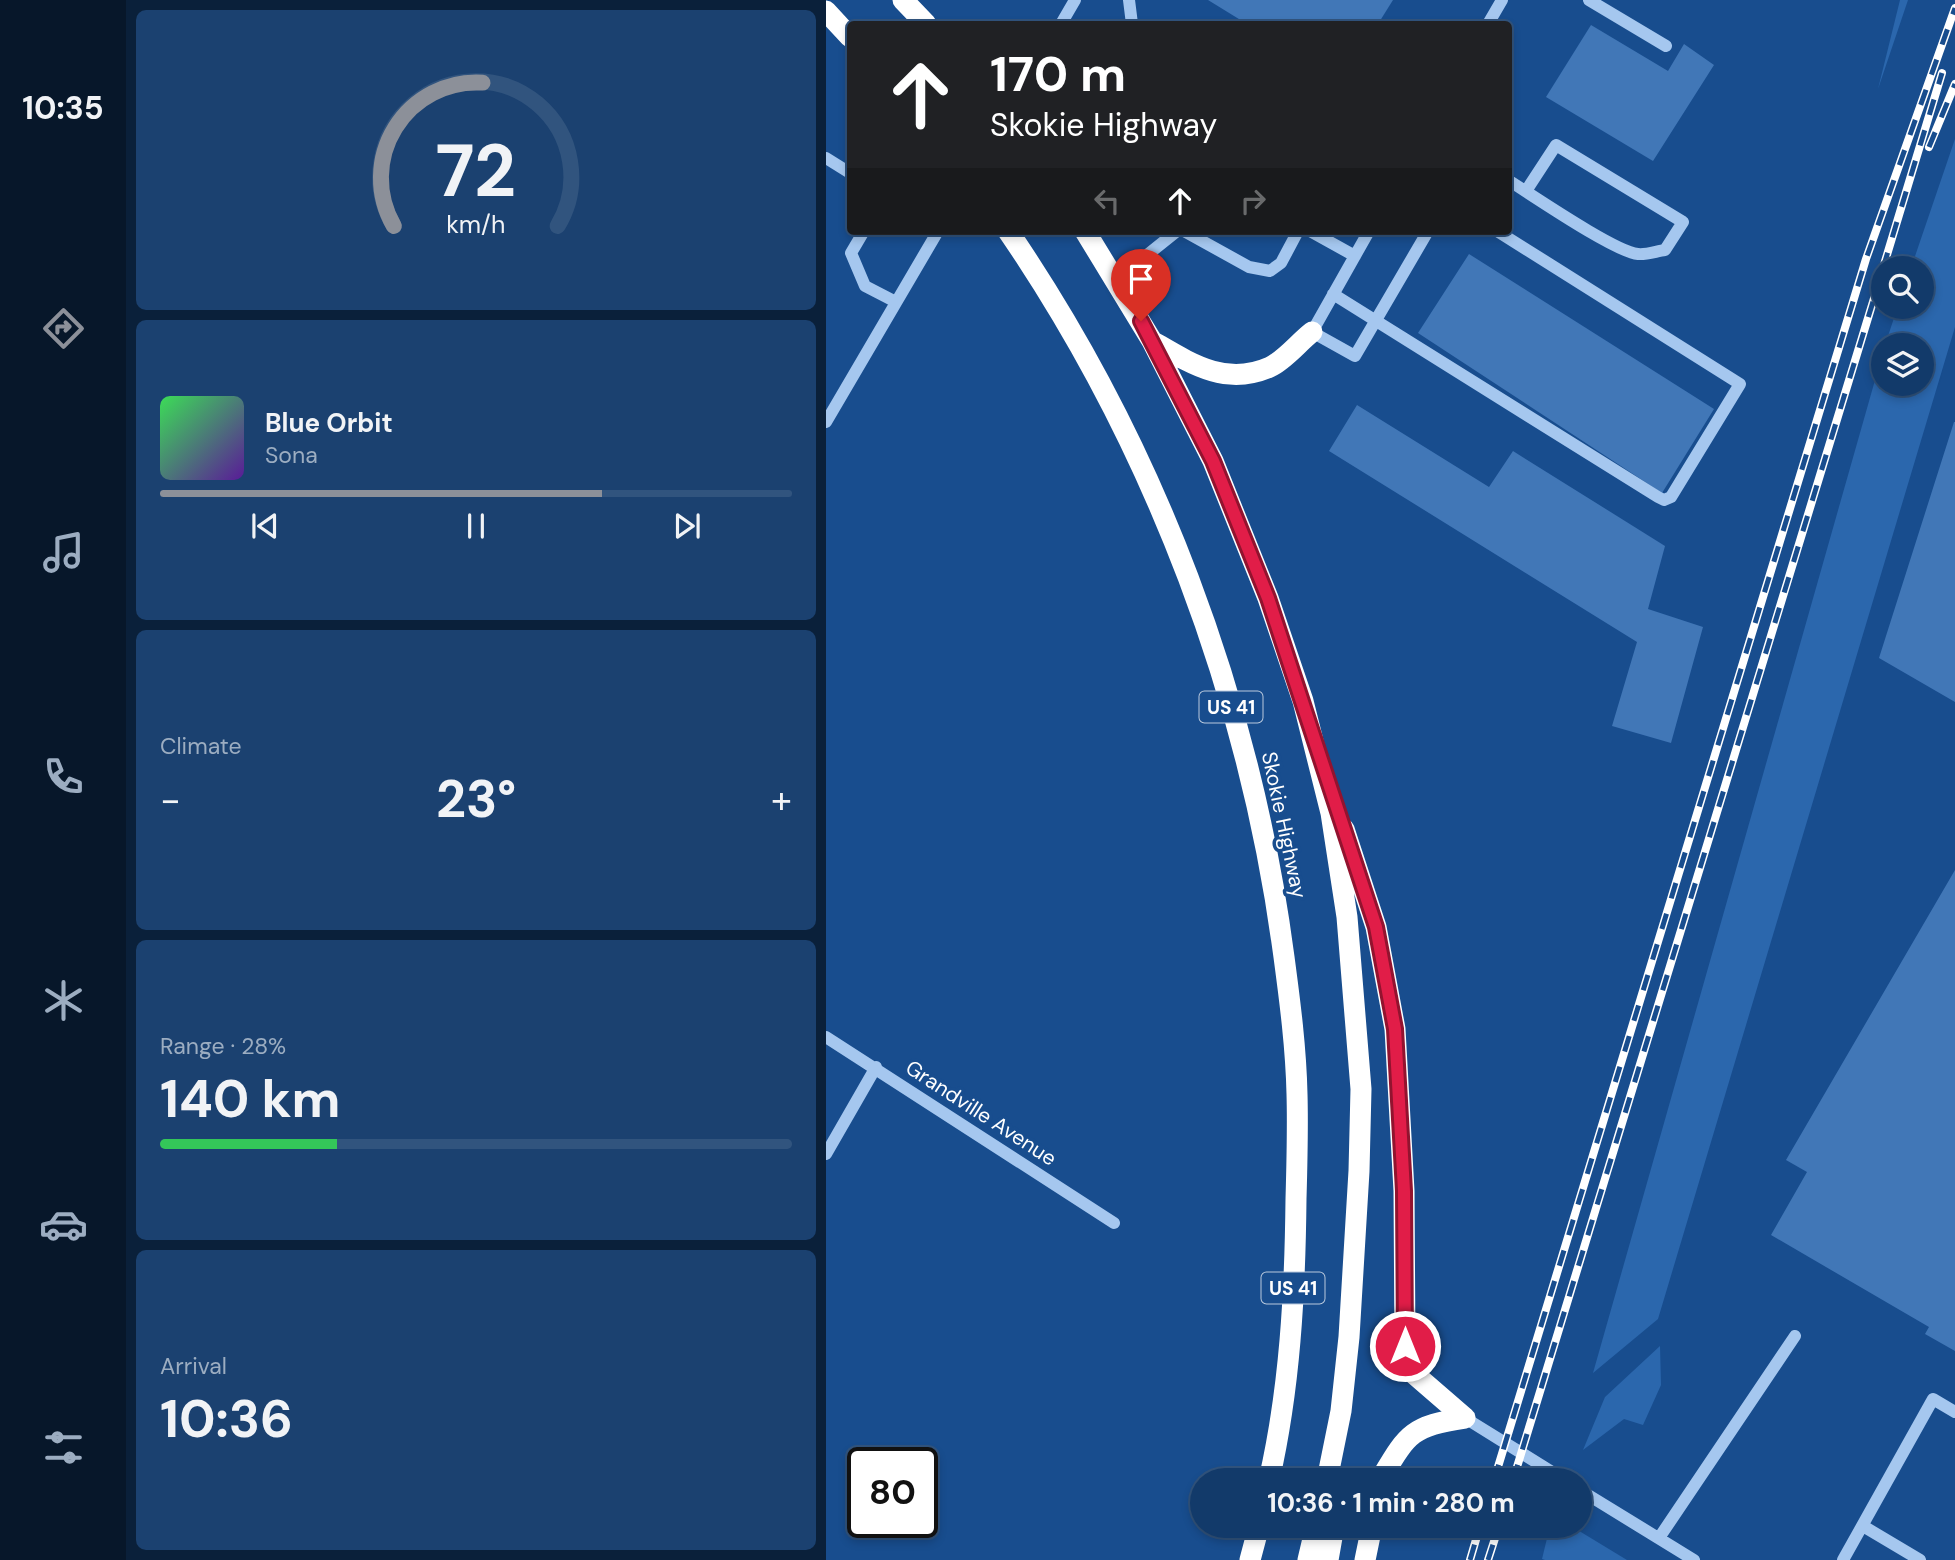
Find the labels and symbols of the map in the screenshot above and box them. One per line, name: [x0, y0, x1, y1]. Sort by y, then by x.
pin: [1111, 249, 1171, 321]
road number: US 41: [1200, 692, 1262, 722]
street label: Skokie Highway: [1255, 749, 1313, 901]
street label: Grandville Avenue: [900, 1054, 1062, 1172]
road number: US 41: [1261, 1272, 1324, 1304]
position arrow: [1368, 1309, 1442, 1383]
speed limit sign: 80: [847, 1447, 938, 1538]

